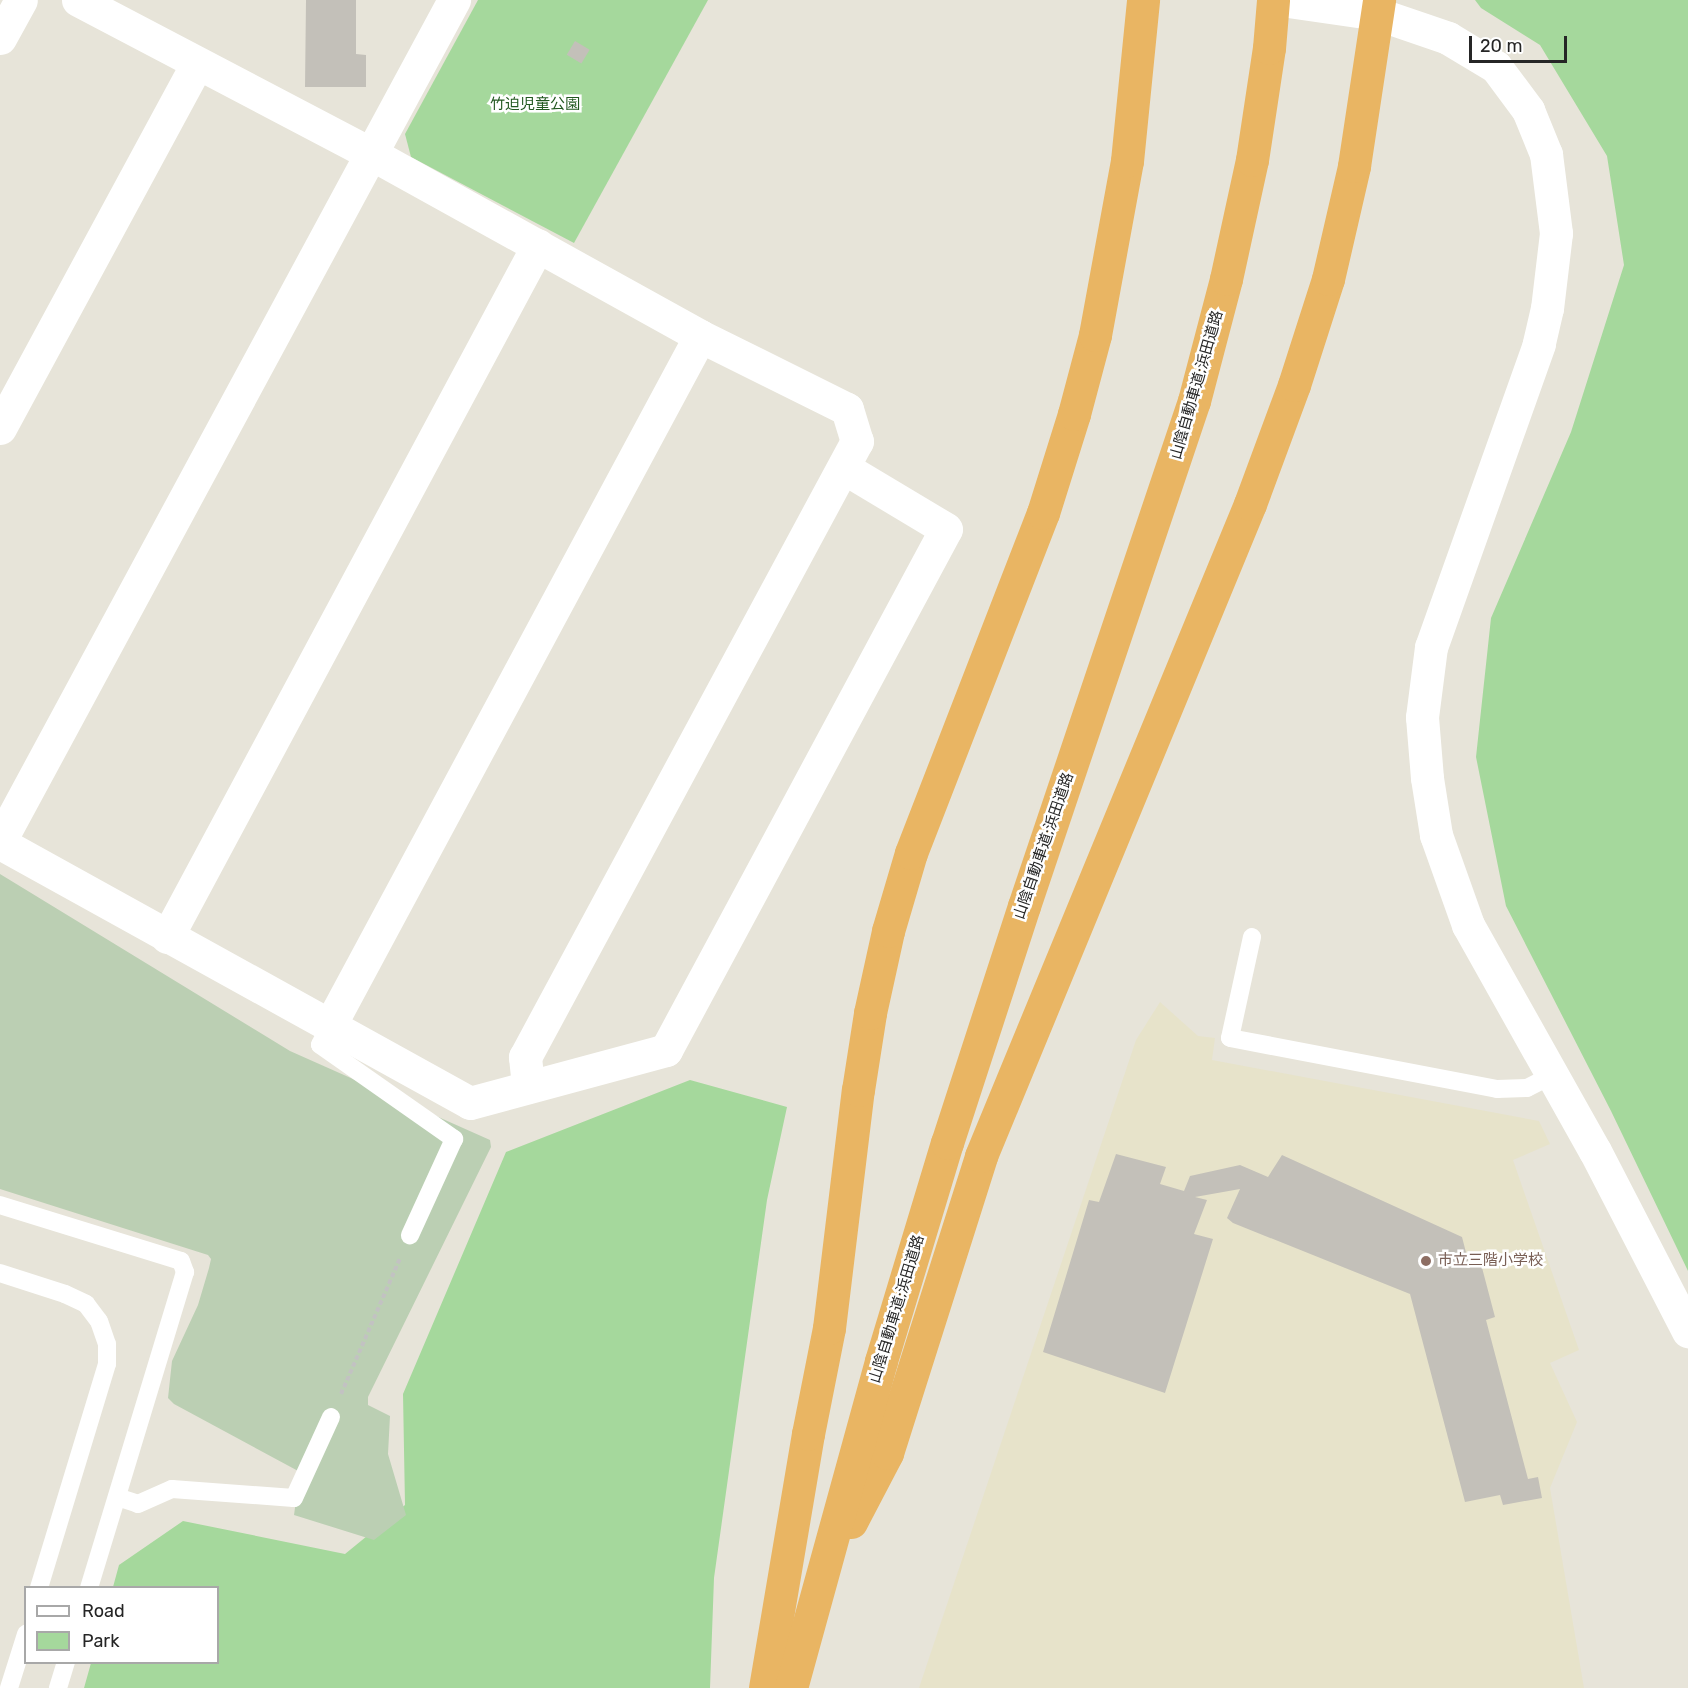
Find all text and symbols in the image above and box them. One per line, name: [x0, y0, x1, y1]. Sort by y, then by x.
scale bar: [1472, 24, 1570, 62]
text: 20 m: [1480, 35, 1522, 57]
park label: 竹迫児童公園: [490, 96, 580, 114]
street label: 山陰自動車道;浜田道路: [1167, 308, 1227, 462]
street label: 山陰自動車道;浜田道路: [1010, 770, 1078, 922]
street label: 山陰自動車道;浜田道路: [866, 1233, 928, 1385]
place label: 市立三階小学校: [1438, 1252, 1543, 1270]
marker: 市立三階小学校: [1419, 1254, 1433, 1268]
legend: [24, 1586, 219, 1664]
text: Road: [82, 1600, 125, 1622]
text: Park: [82, 1630, 119, 1652]

